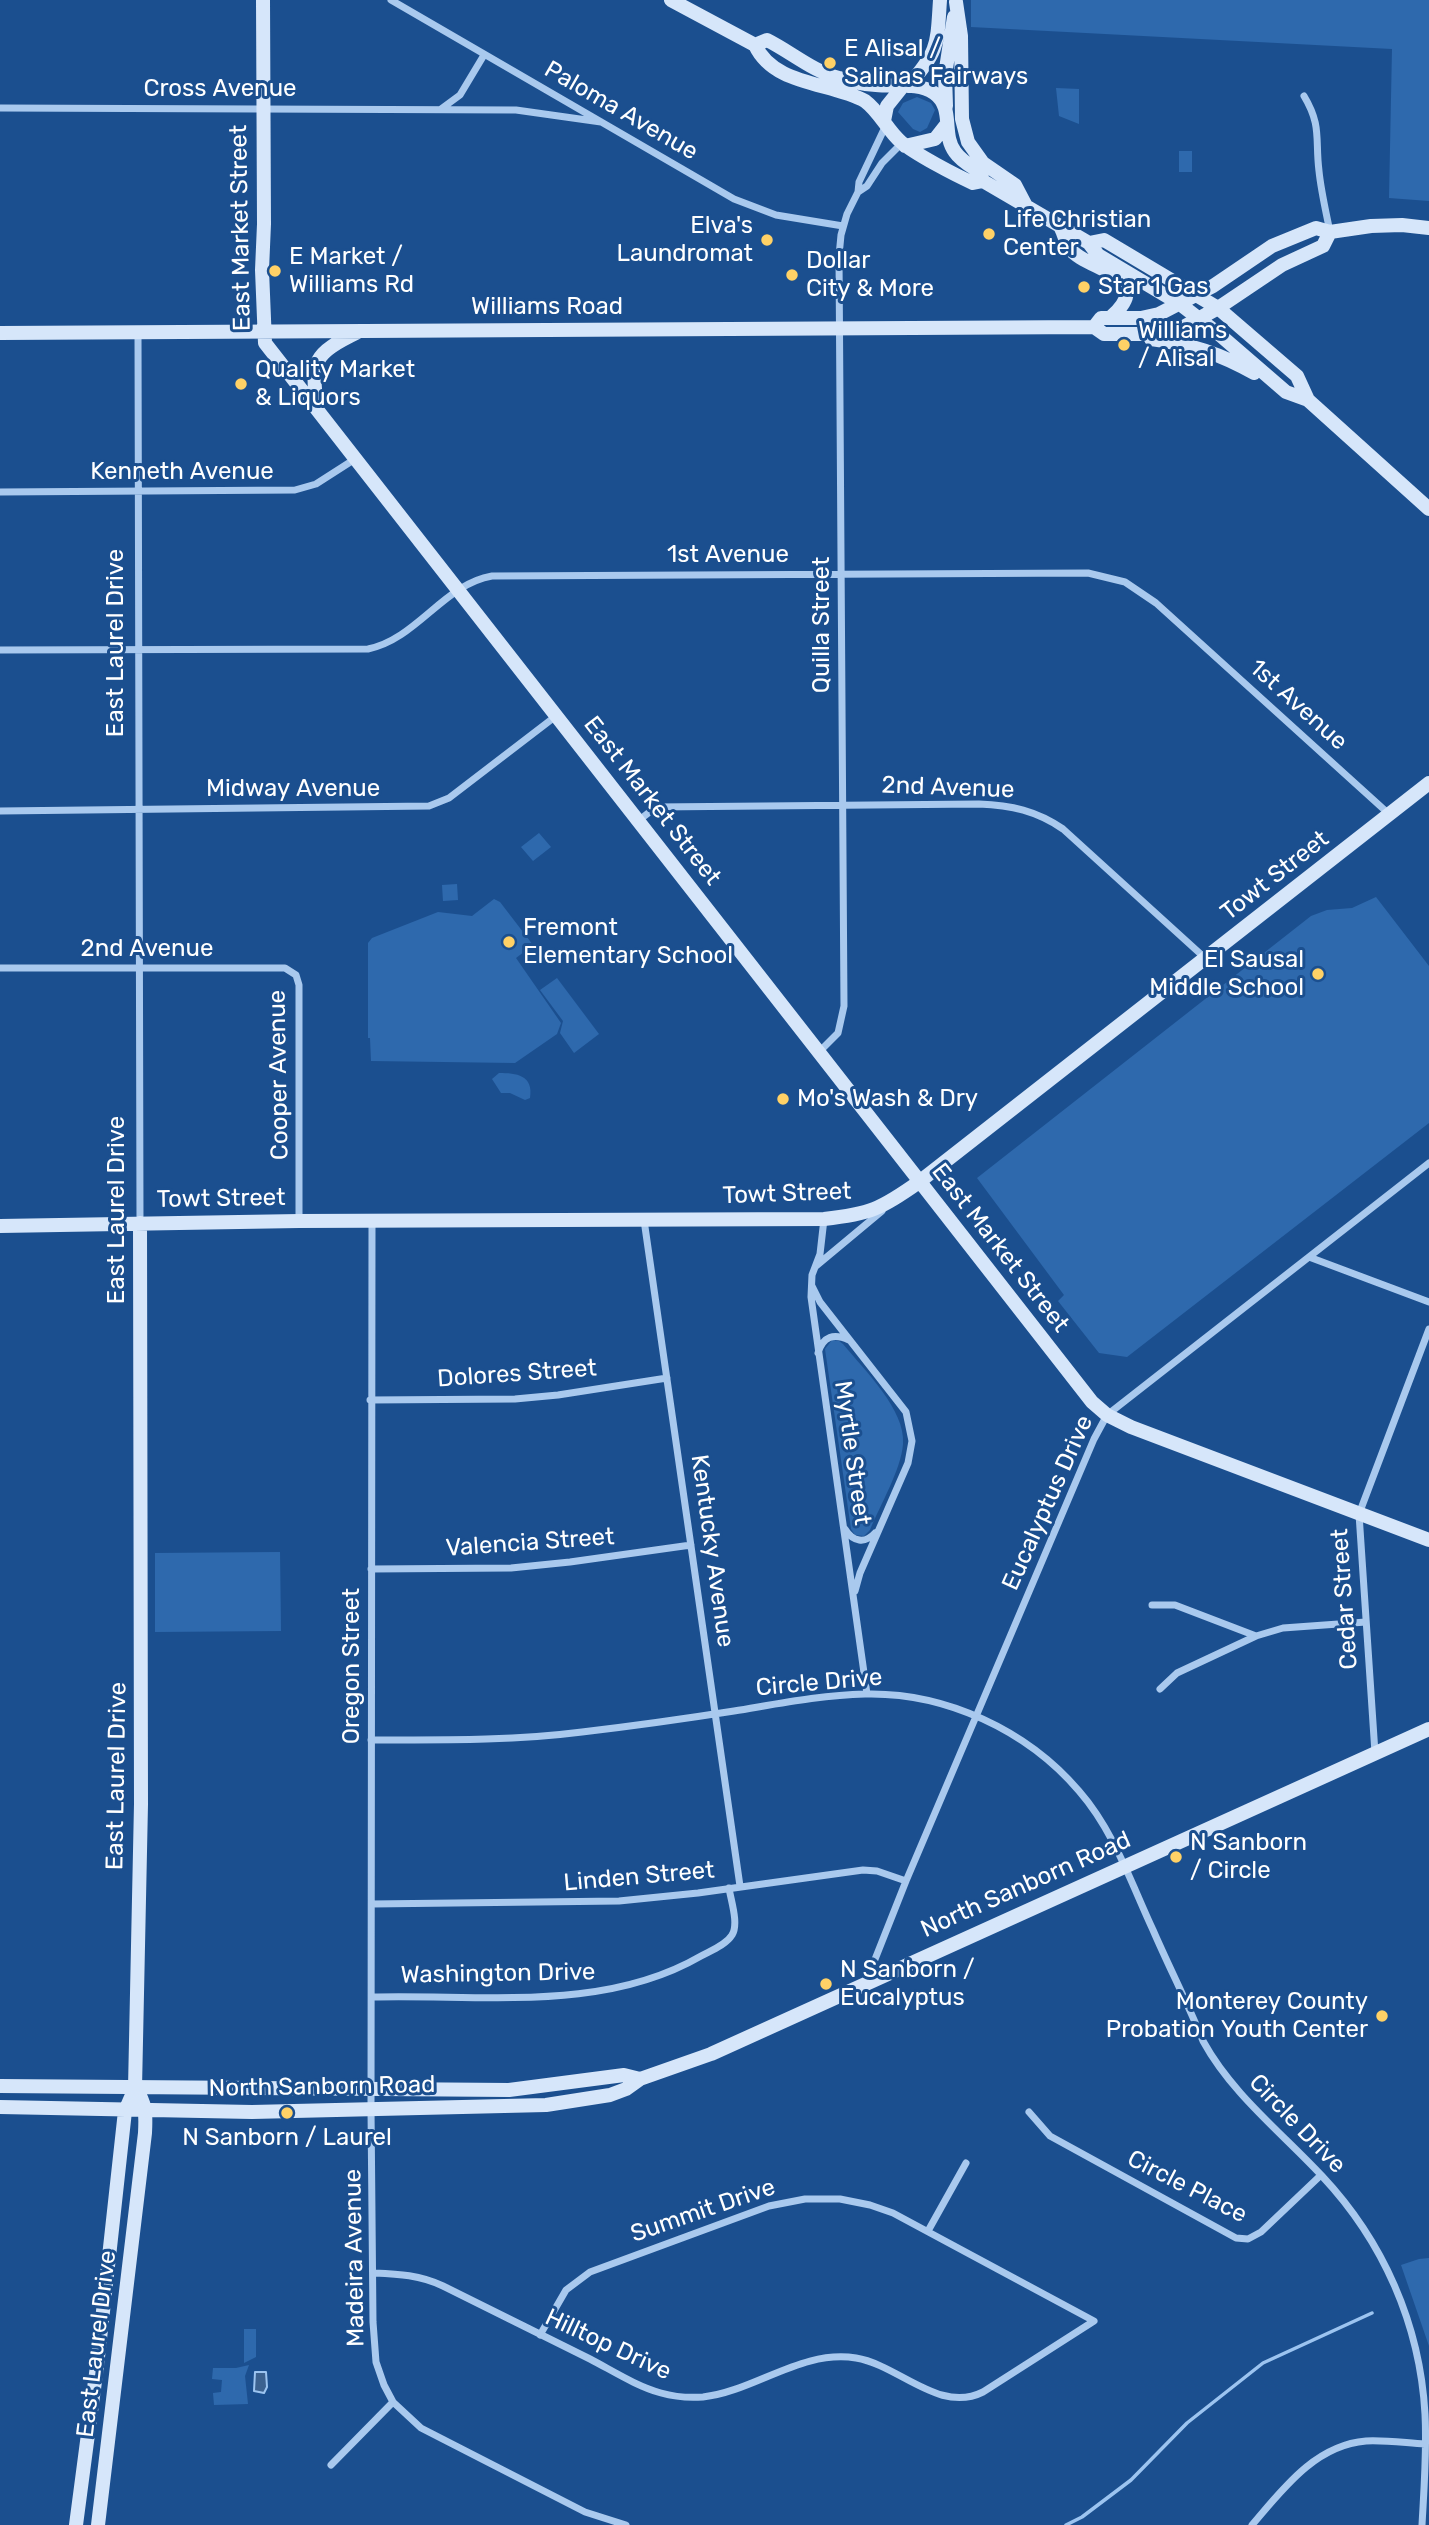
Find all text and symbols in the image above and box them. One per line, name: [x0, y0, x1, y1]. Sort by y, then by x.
place label: E Alisal / Salinas Fairways: [844, 35, 1028, 91]
street label: Paloma Avenue: [539, 55, 703, 167]
marker: E Alisal / Salinas Fairways: [822, 55, 838, 71]
street label: Cross Avenue: [143, 75, 297, 103]
street label: East Market Street: [225, 125, 257, 331]
place label: Life Christian Center: [1003, 206, 1151, 262]
place label: Elva's Laundromat: [616, 212, 753, 268]
marker: Life Christian Center: [981, 226, 997, 242]
marker: Elva's Laundromat: [759, 232, 775, 248]
place label: E Market / Williams Rd: [289, 243, 414, 299]
place label: Dollar City & More: [806, 247, 934, 303]
marker: E Market / Williams Rd: [267, 263, 283, 279]
marker: Dollar City & More: [784, 267, 800, 283]
place label: Star 1 Gas: [1098, 273, 1209, 301]
marker: Star 1 Gas: [1076, 279, 1092, 295]
street label: Williams Road: [471, 293, 623, 321]
place label: Williams / Alisal: [1138, 317, 1227, 373]
marker: Williams / Alisal: [1116, 337, 1132, 353]
place label: Quality Market & Liquors: [255, 356, 415, 412]
marker: Quality Market & Liquors: [233, 376, 249, 392]
street label: Kenneth Avenue: [90, 458, 274, 486]
street label: 1st Avenue: [667, 541, 789, 569]
street label: East Laurel Drive: [102, 549, 130, 737]
street label: Quilla Street: [808, 557, 836, 693]
street label: 1st Avenue: [1243, 654, 1353, 756]
street label: East Market Street: [577, 711, 727, 891]
street label: 2nd Avenue: [881, 771, 1015, 805]
street label: Midway Avenue: [206, 775, 380, 803]
street label: Towt Street: [1215, 825, 1335, 927]
place label: Fremont Elementary School: [523, 914, 733, 970]
marker: Fremont Elementary School: [501, 934, 517, 950]
street label: 2nd Avenue: [81, 935, 213, 963]
place label: El Sausal Middle School: [1149, 946, 1304, 1002]
marker: El Sausal Middle School: [1310, 966, 1326, 982]
street label: Cooper Avenue: [263, 990, 295, 1160]
place label: Mo's Wash & Dry: [797, 1085, 978, 1113]
marker: Mo's Wash & Dry: [775, 1091, 791, 1107]
street label: East Laurel Drive: [103, 1116, 131, 1304]
street label: East Market Street: [925, 1158, 1075, 1338]
street label: Towt Street: [722, 1177, 852, 1211]
street label: Towt Street: [156, 1183, 286, 1215]
street label: Dolores Street: [436, 1354, 598, 1394]
street label: Myrtle Street: [828, 1379, 876, 1527]
street label: Eucalyptus Drive: [997, 1411, 1099, 1595]
street label: Kentucky Avenue: [684, 1453, 740, 1649]
street label: Valencia Street: [445, 1523, 615, 1563]
street label: Cedar Street: [1326, 1527, 1364, 1671]
street label: Oregon Street: [338, 1588, 366, 1744]
street label: Circle Drive: [755, 1663, 883, 1703]
street label: East Laurel Drive: [101, 1682, 133, 1870]
street label: North Sanborn Road: [917, 1826, 1135, 1944]
place label: N Sanborn / Circle: [1190, 1829, 1307, 1885]
marker: N Sanborn / Circle: [1168, 1849, 1184, 1865]
street label: Linden Street: [562, 1856, 716, 1898]
place label: N Sanborn / Eucalyptus: [840, 1956, 974, 2012]
street label: Washington Drive: [400, 1958, 596, 1990]
marker: N Sanborn / Eucalyptus: [818, 1976, 834, 1992]
place label: Monterey County Probation Youth Center: [1106, 1988, 1368, 2044]
marker: Monterey County Probation Youth Center: [1374, 2008, 1390, 2024]
street label: Circle Drive: [1243, 2068, 1351, 2180]
street label: North Sanborn Road: [208, 2071, 436, 2103]
marker: N Sanborn / Laurel: [279, 2105, 295, 2121]
place label: N Sanborn / Laurel: [182, 2124, 392, 2152]
street label: Circle Place: [1122, 2145, 1252, 2229]
street label: Madeira Avenue: [339, 2169, 371, 2347]
street label: Summit Drive: [627, 2173, 779, 2249]
street label: East Laurel Drive: [71, 2249, 123, 2439]
street label: Hilltop Drive: [540, 2303, 676, 2387]

